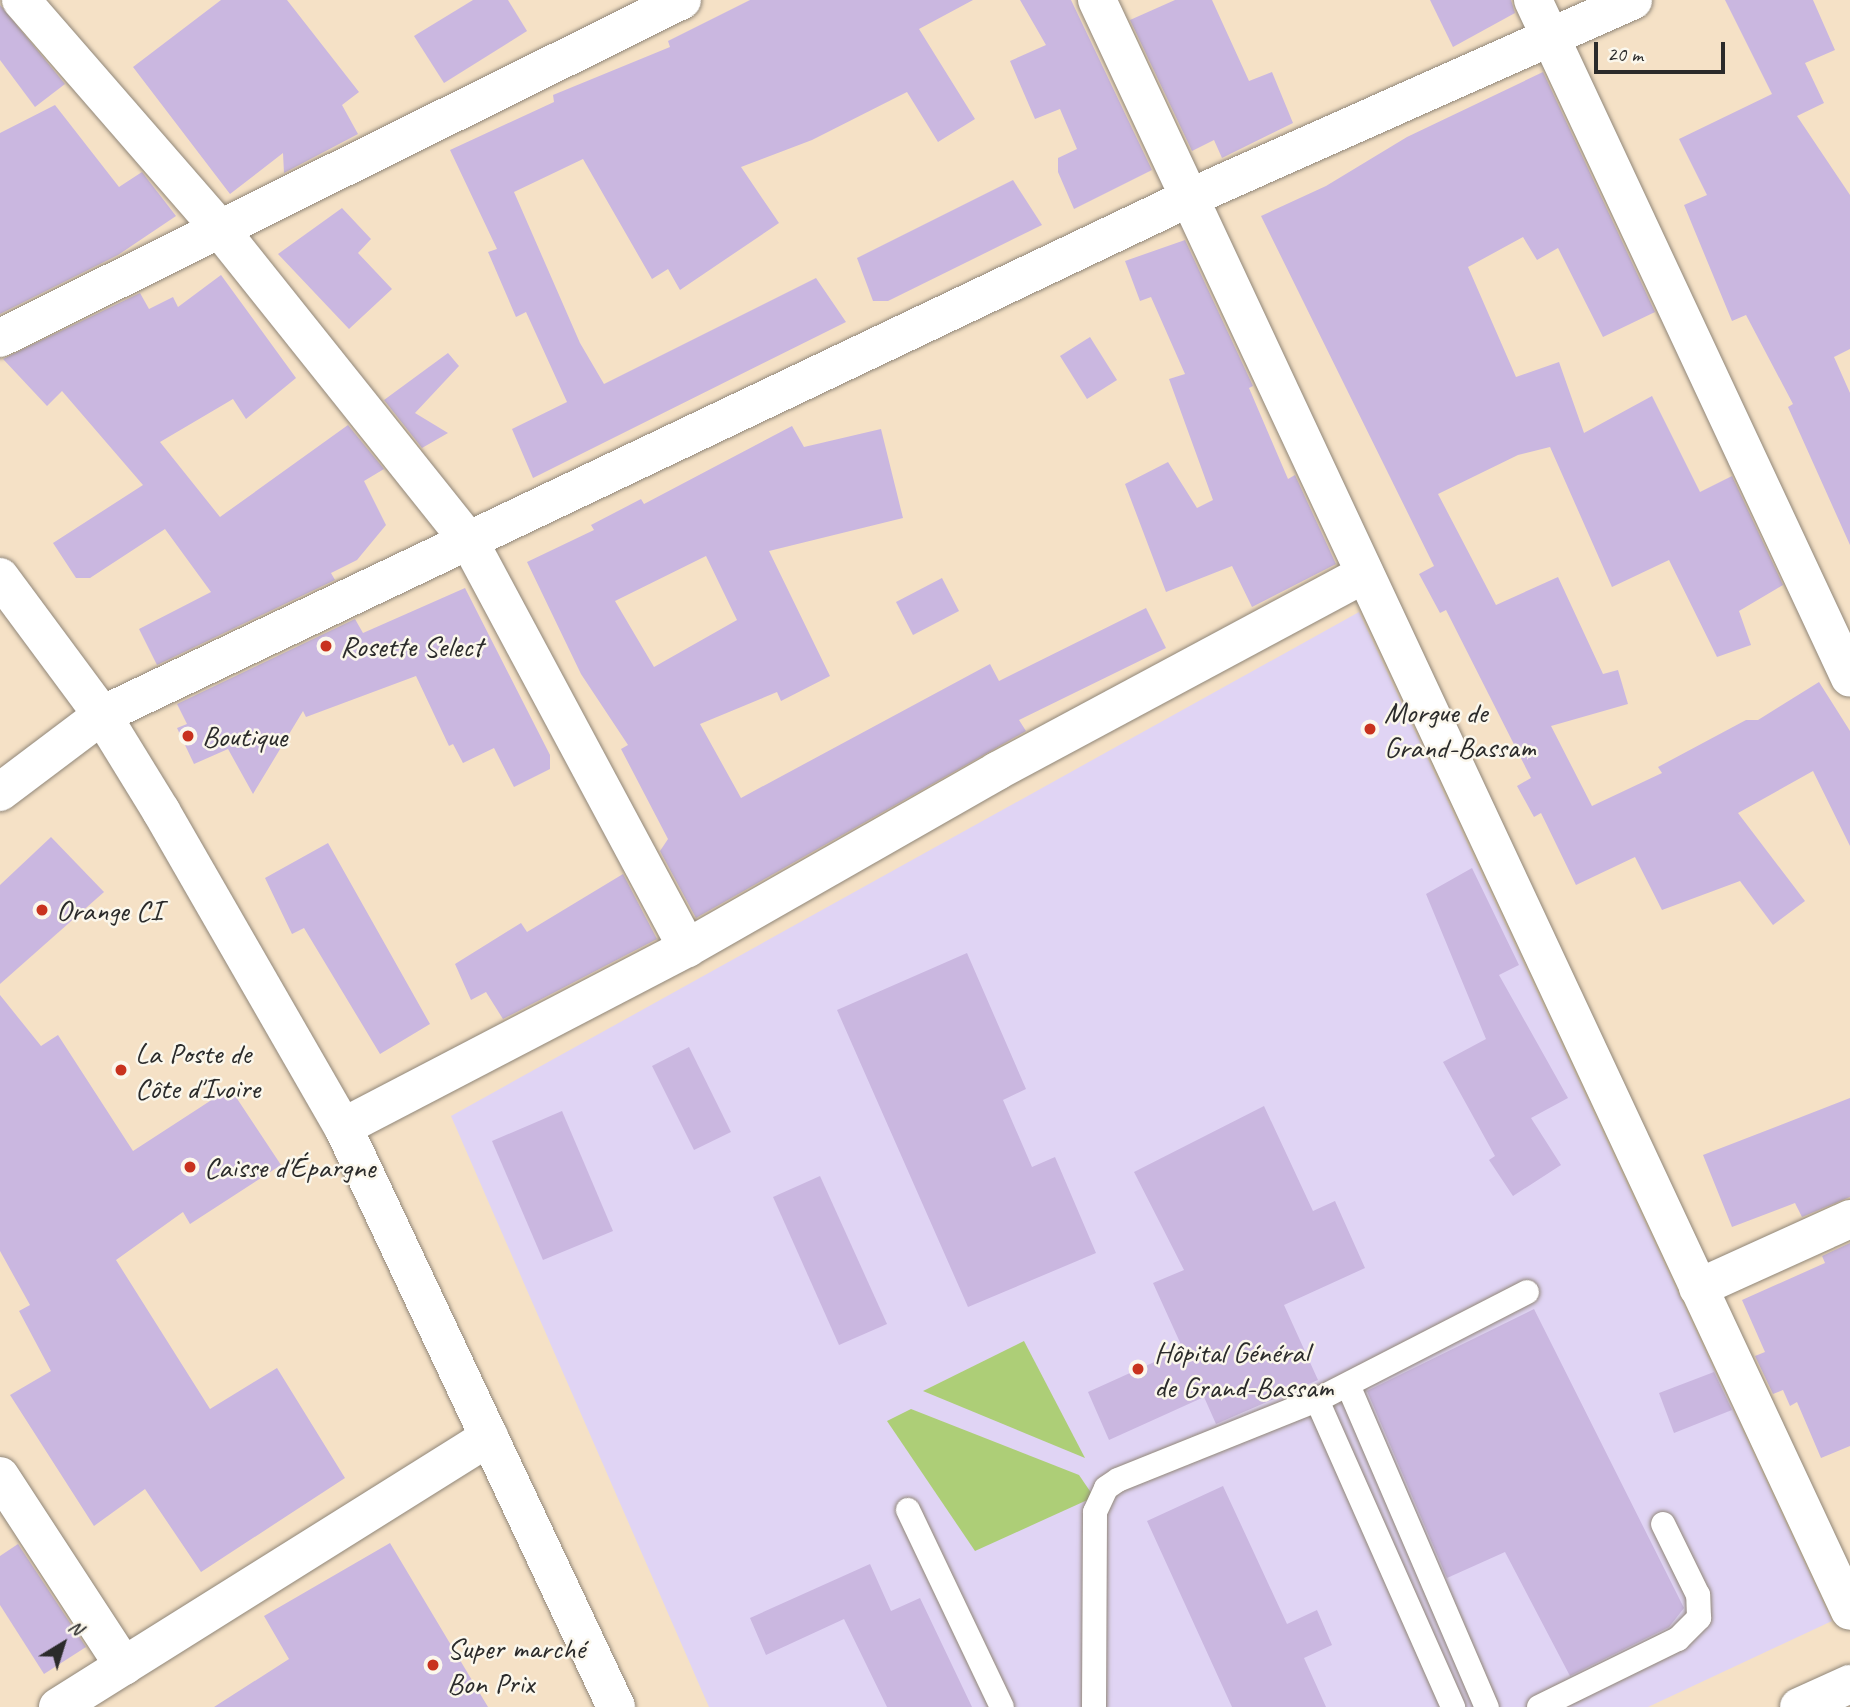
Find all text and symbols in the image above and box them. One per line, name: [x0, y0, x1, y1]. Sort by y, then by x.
scale bar: [1598, 28, 1729, 72]
text: 20 m: [1607, 41, 1643, 67]
place label: Rosette Select: [340, 628, 483, 664]
marker: Rosette Select: [318, 638, 334, 654]
place label: Morgue de Grand-Bassam: [1384, 694, 1535, 764]
place label: Boutique: [202, 718, 287, 754]
marker: Morgue de Grand-Bassam: [1362, 721, 1378, 737]
marker: Boutique: [180, 728, 196, 744]
place label: Orange CI: [56, 892, 162, 928]
marker: Orange CI: [34, 902, 50, 918]
place label: La Poste de Côte d'Ivoire: [135, 1035, 260, 1106]
marker: La Poste de Côte d'Ivoire: [113, 1062, 129, 1078]
place label: Caisse d'Épargne: [204, 1149, 375, 1185]
marker: Caisse d'Épargne: [182, 1159, 198, 1175]
place label: Hôpital Général de Grand-Bassam: [1154, 1334, 1334, 1404]
marker: Hôpital Général de Grand-Bassam: [1128, 1359, 1148, 1379]
north arrow: [28, 1609, 98, 1679]
text: N: [64, 1614, 88, 1641]
place label: Super marché Bon Prix: [447, 1630, 587, 1700]
marker: Super marché Bon Prix: [425, 1657, 441, 1673]

